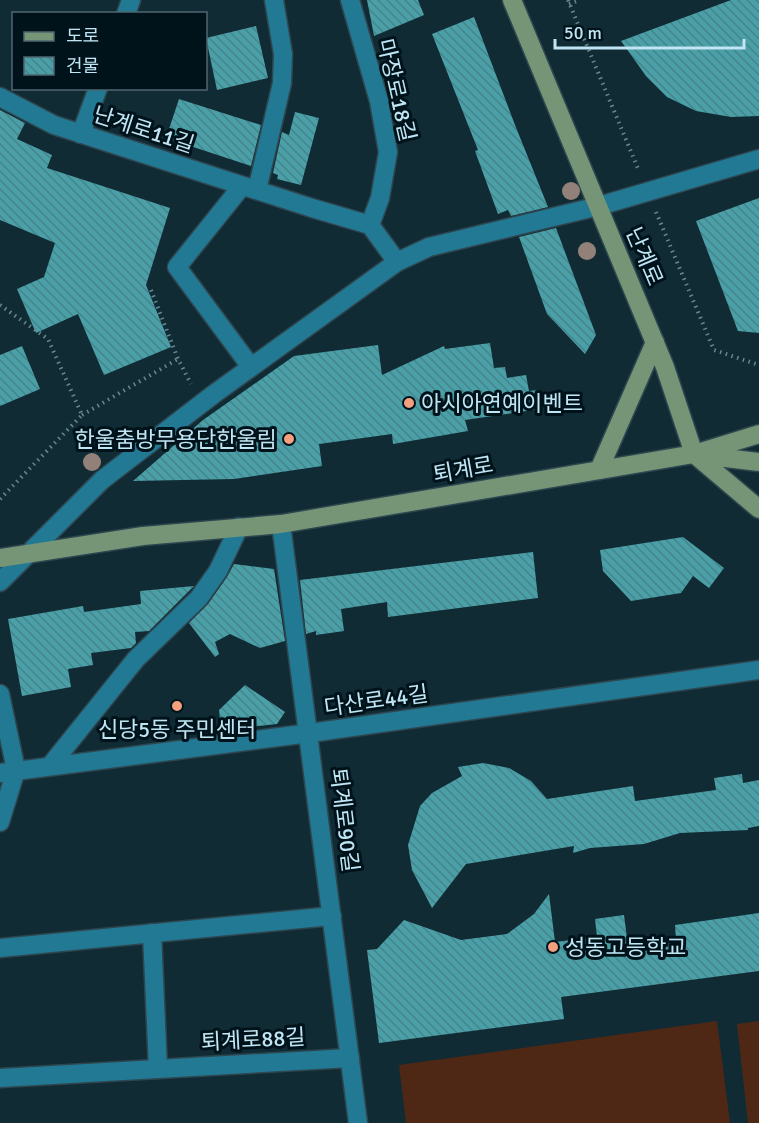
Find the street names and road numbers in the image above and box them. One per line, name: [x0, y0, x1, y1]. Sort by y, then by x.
street label: 마장로18길: [372, 36, 421, 144]
street label: 난계로11길: [90, 100, 198, 158]
street label: 난계로: [620, 223, 669, 289]
street label: 퇴계로: [431, 451, 495, 488]
street label: 다산로44길: [322, 680, 430, 721]
street label: 퇴계로90길: [325, 766, 364, 874]
street label: 퇴계로88길: [200, 1023, 306, 1056]

